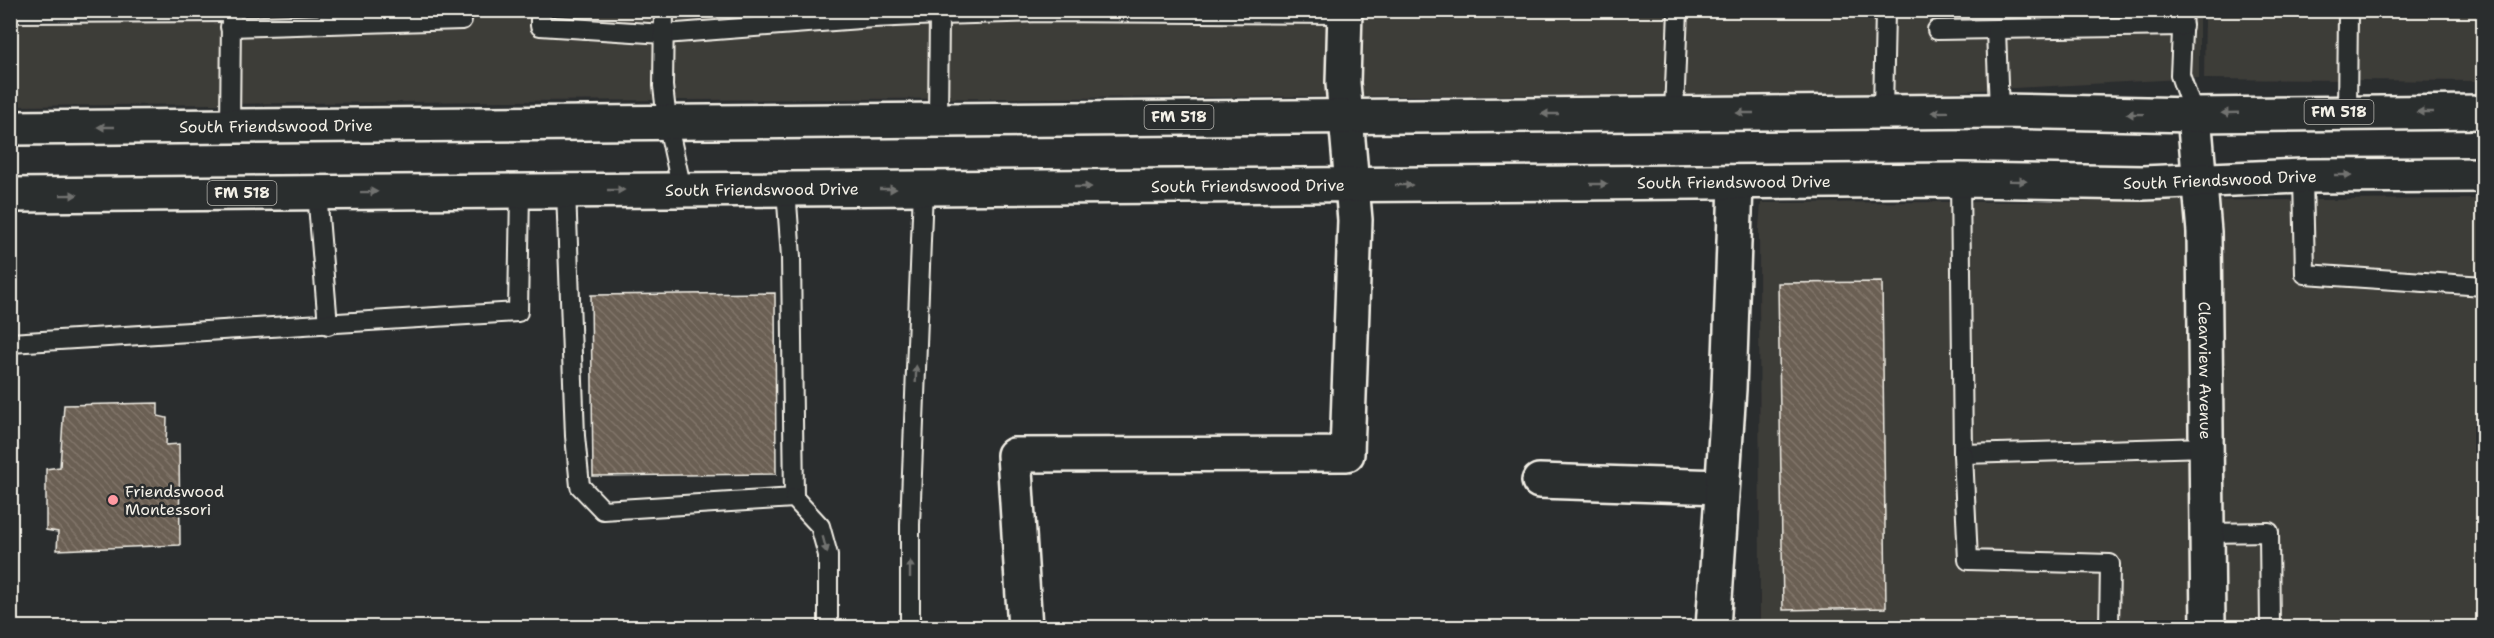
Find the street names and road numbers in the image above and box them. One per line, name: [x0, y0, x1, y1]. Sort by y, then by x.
road number: FM 518: [2304, 100, 2374, 124]
road number: FM 518: [1144, 105, 1214, 129]
street label: South Friendswood Drive: [179, 115, 373, 138]
street label: South Friendswood Drive: [2123, 166, 2317, 194]
street label: South Friendswood Drive: [1637, 171, 1831, 193]
street label: South Friendswood Drive: [1151, 175, 1345, 197]
street label: South Friendswood Drive: [665, 178, 859, 201]
road number: FM 518: [208, 181, 276, 205]
street label: Clearview Avenue: [2194, 301, 2216, 440]

